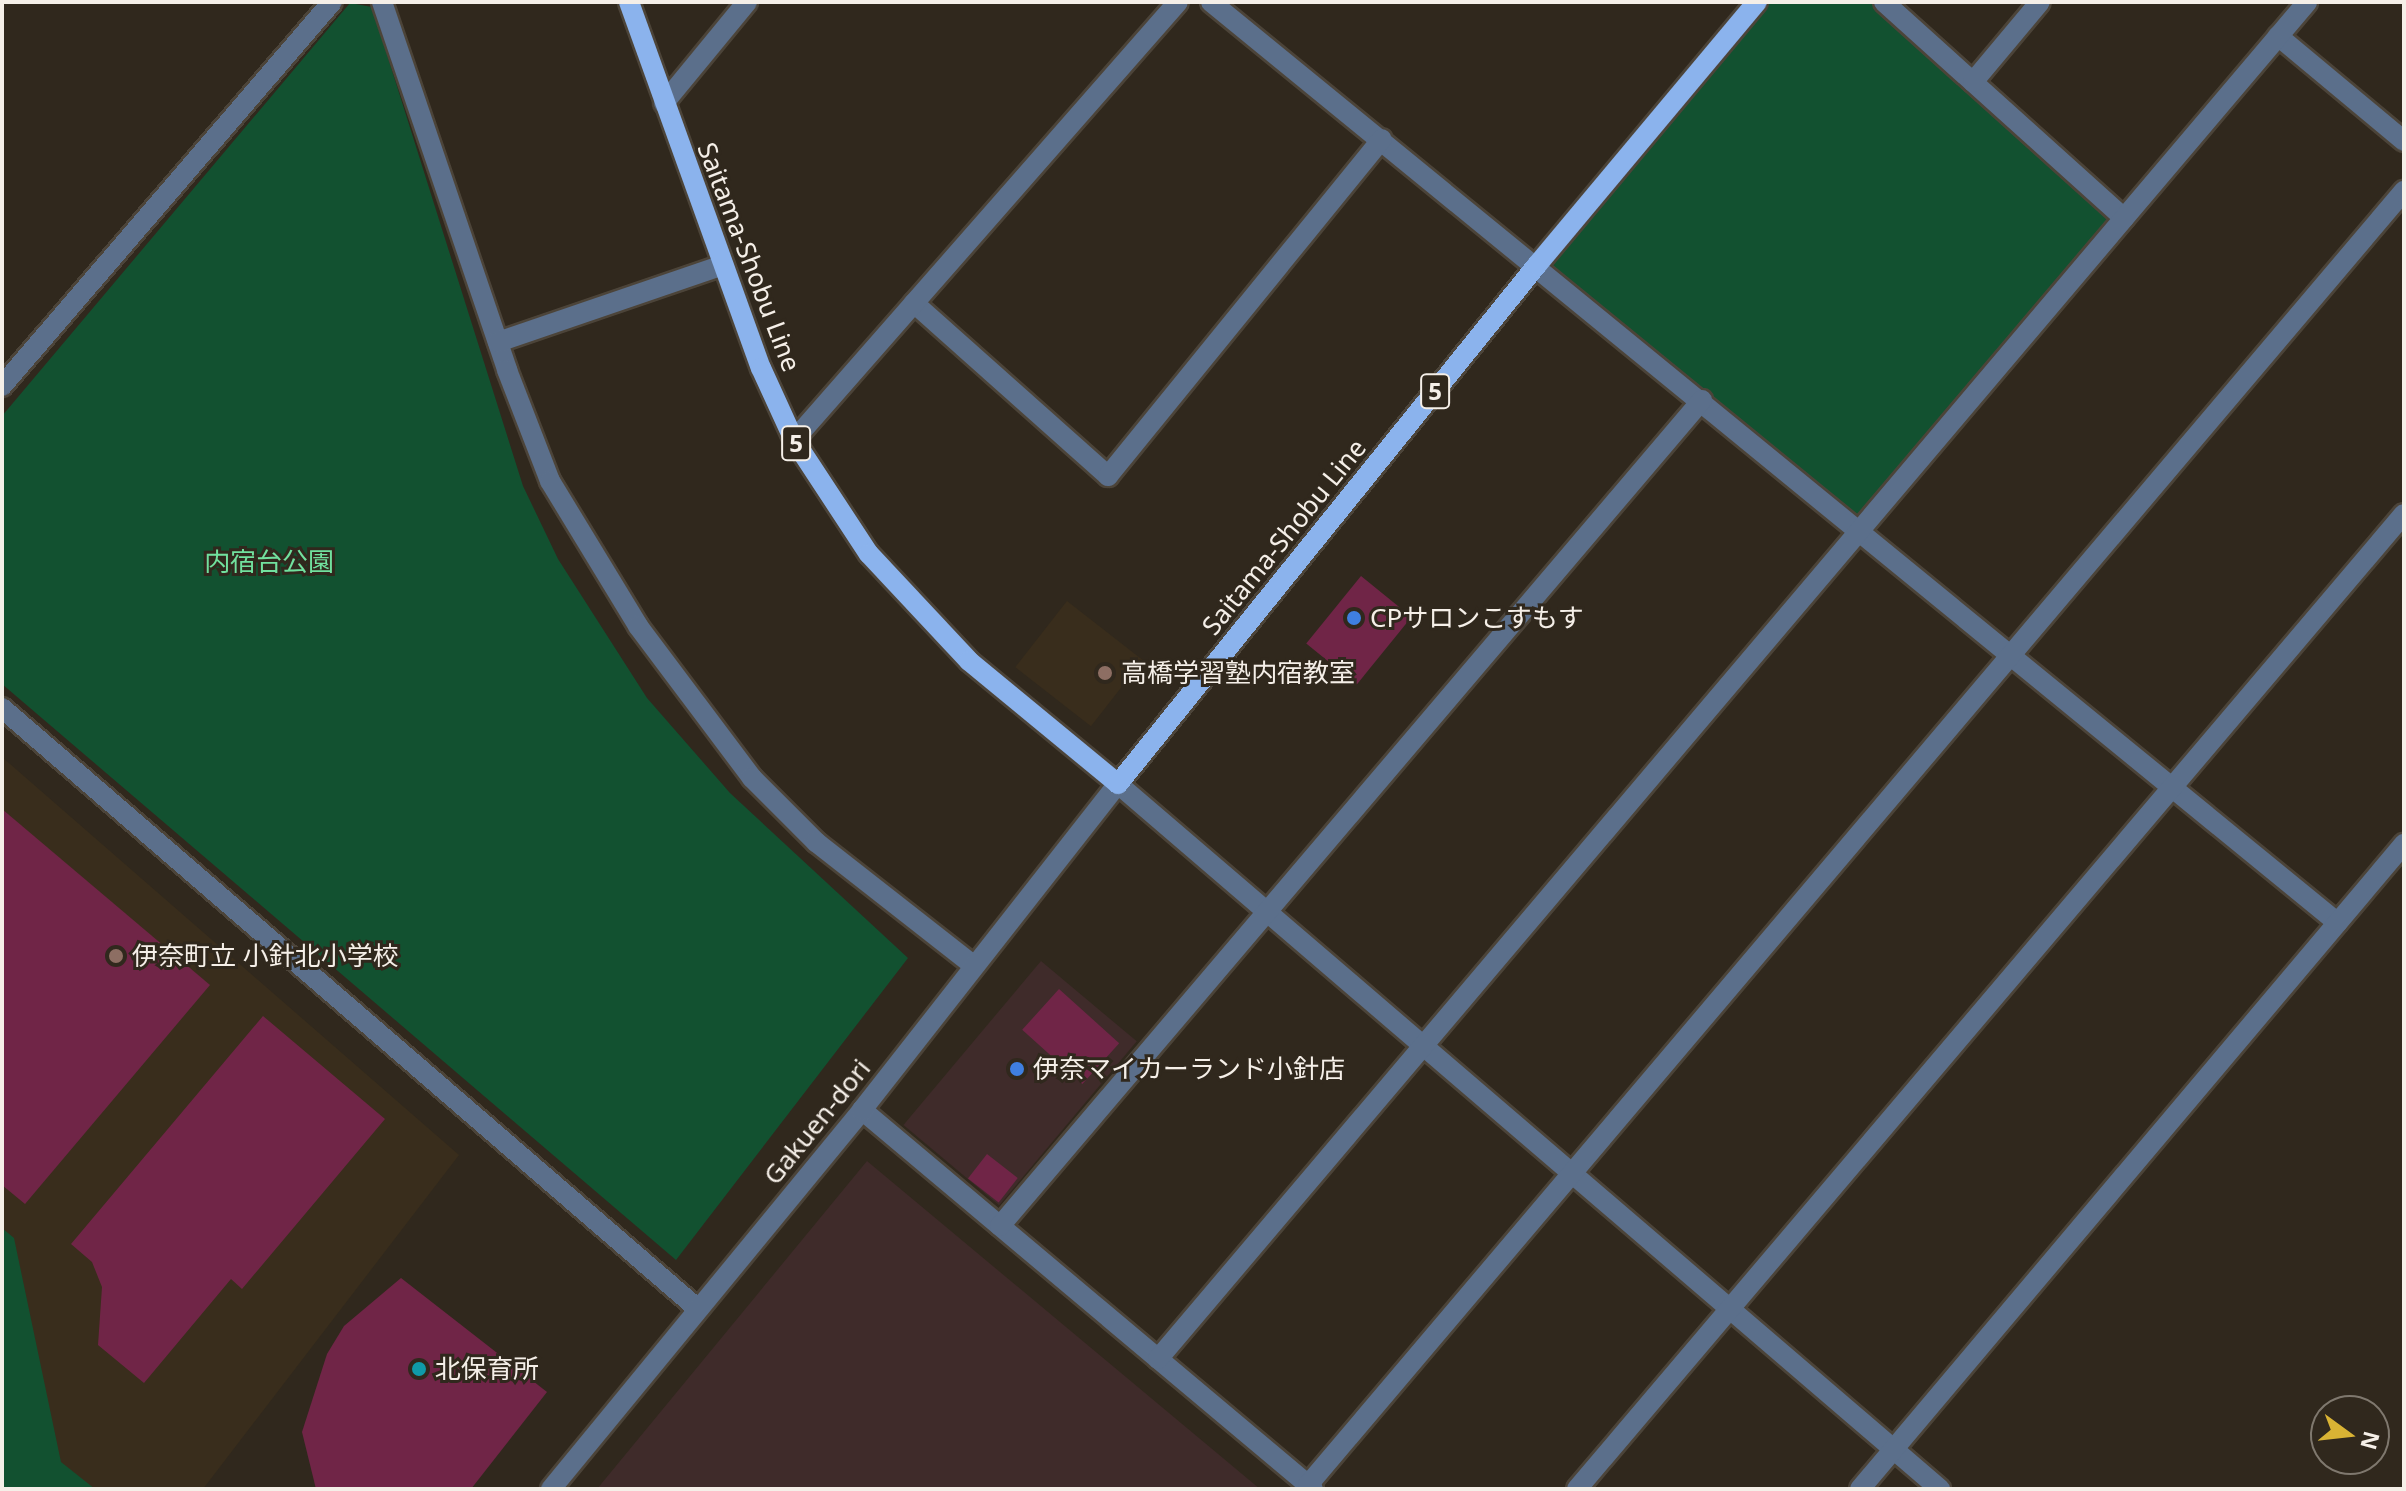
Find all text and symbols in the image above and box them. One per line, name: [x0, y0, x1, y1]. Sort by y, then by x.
street label: Saitama-Shobu Line: [691, 138, 807, 376]
road number: 5: [1419, 371, 1451, 411]
road number: 5: [780, 423, 812, 463]
street label: Saitama-Shobu Line: [1195, 433, 1373, 641]
park label: 内宿台公園: [204, 546, 334, 578]
place label: CPサロンこすもす: [1370, 602, 1584, 634]
marker: CPサロンこすもす: [1345, 609, 1363, 627]
place label: 高橋学習塾内宿教室: [1121, 657, 1355, 689]
marker: 高橋学習塾内宿教室: [1096, 664, 1114, 682]
place label: 伊奈町立 小針北小学校: [132, 940, 399, 972]
marker: 伊奈町立 小針北小学校: [107, 947, 125, 965]
street label: Gakuen-dori: [757, 1053, 877, 1191]
place label: 伊奈マイカーランド小針店: [1033, 1053, 1345, 1085]
marker: 伊奈マイカーランド小針店: [1008, 1060, 1026, 1078]
place label: 北保育所: [435, 1353, 539, 1385]
marker: 北保育所: [410, 1360, 428, 1378]
north arrow: [2310, 1395, 2390, 1475]
text: N: [2354, 1428, 2388, 1453]

